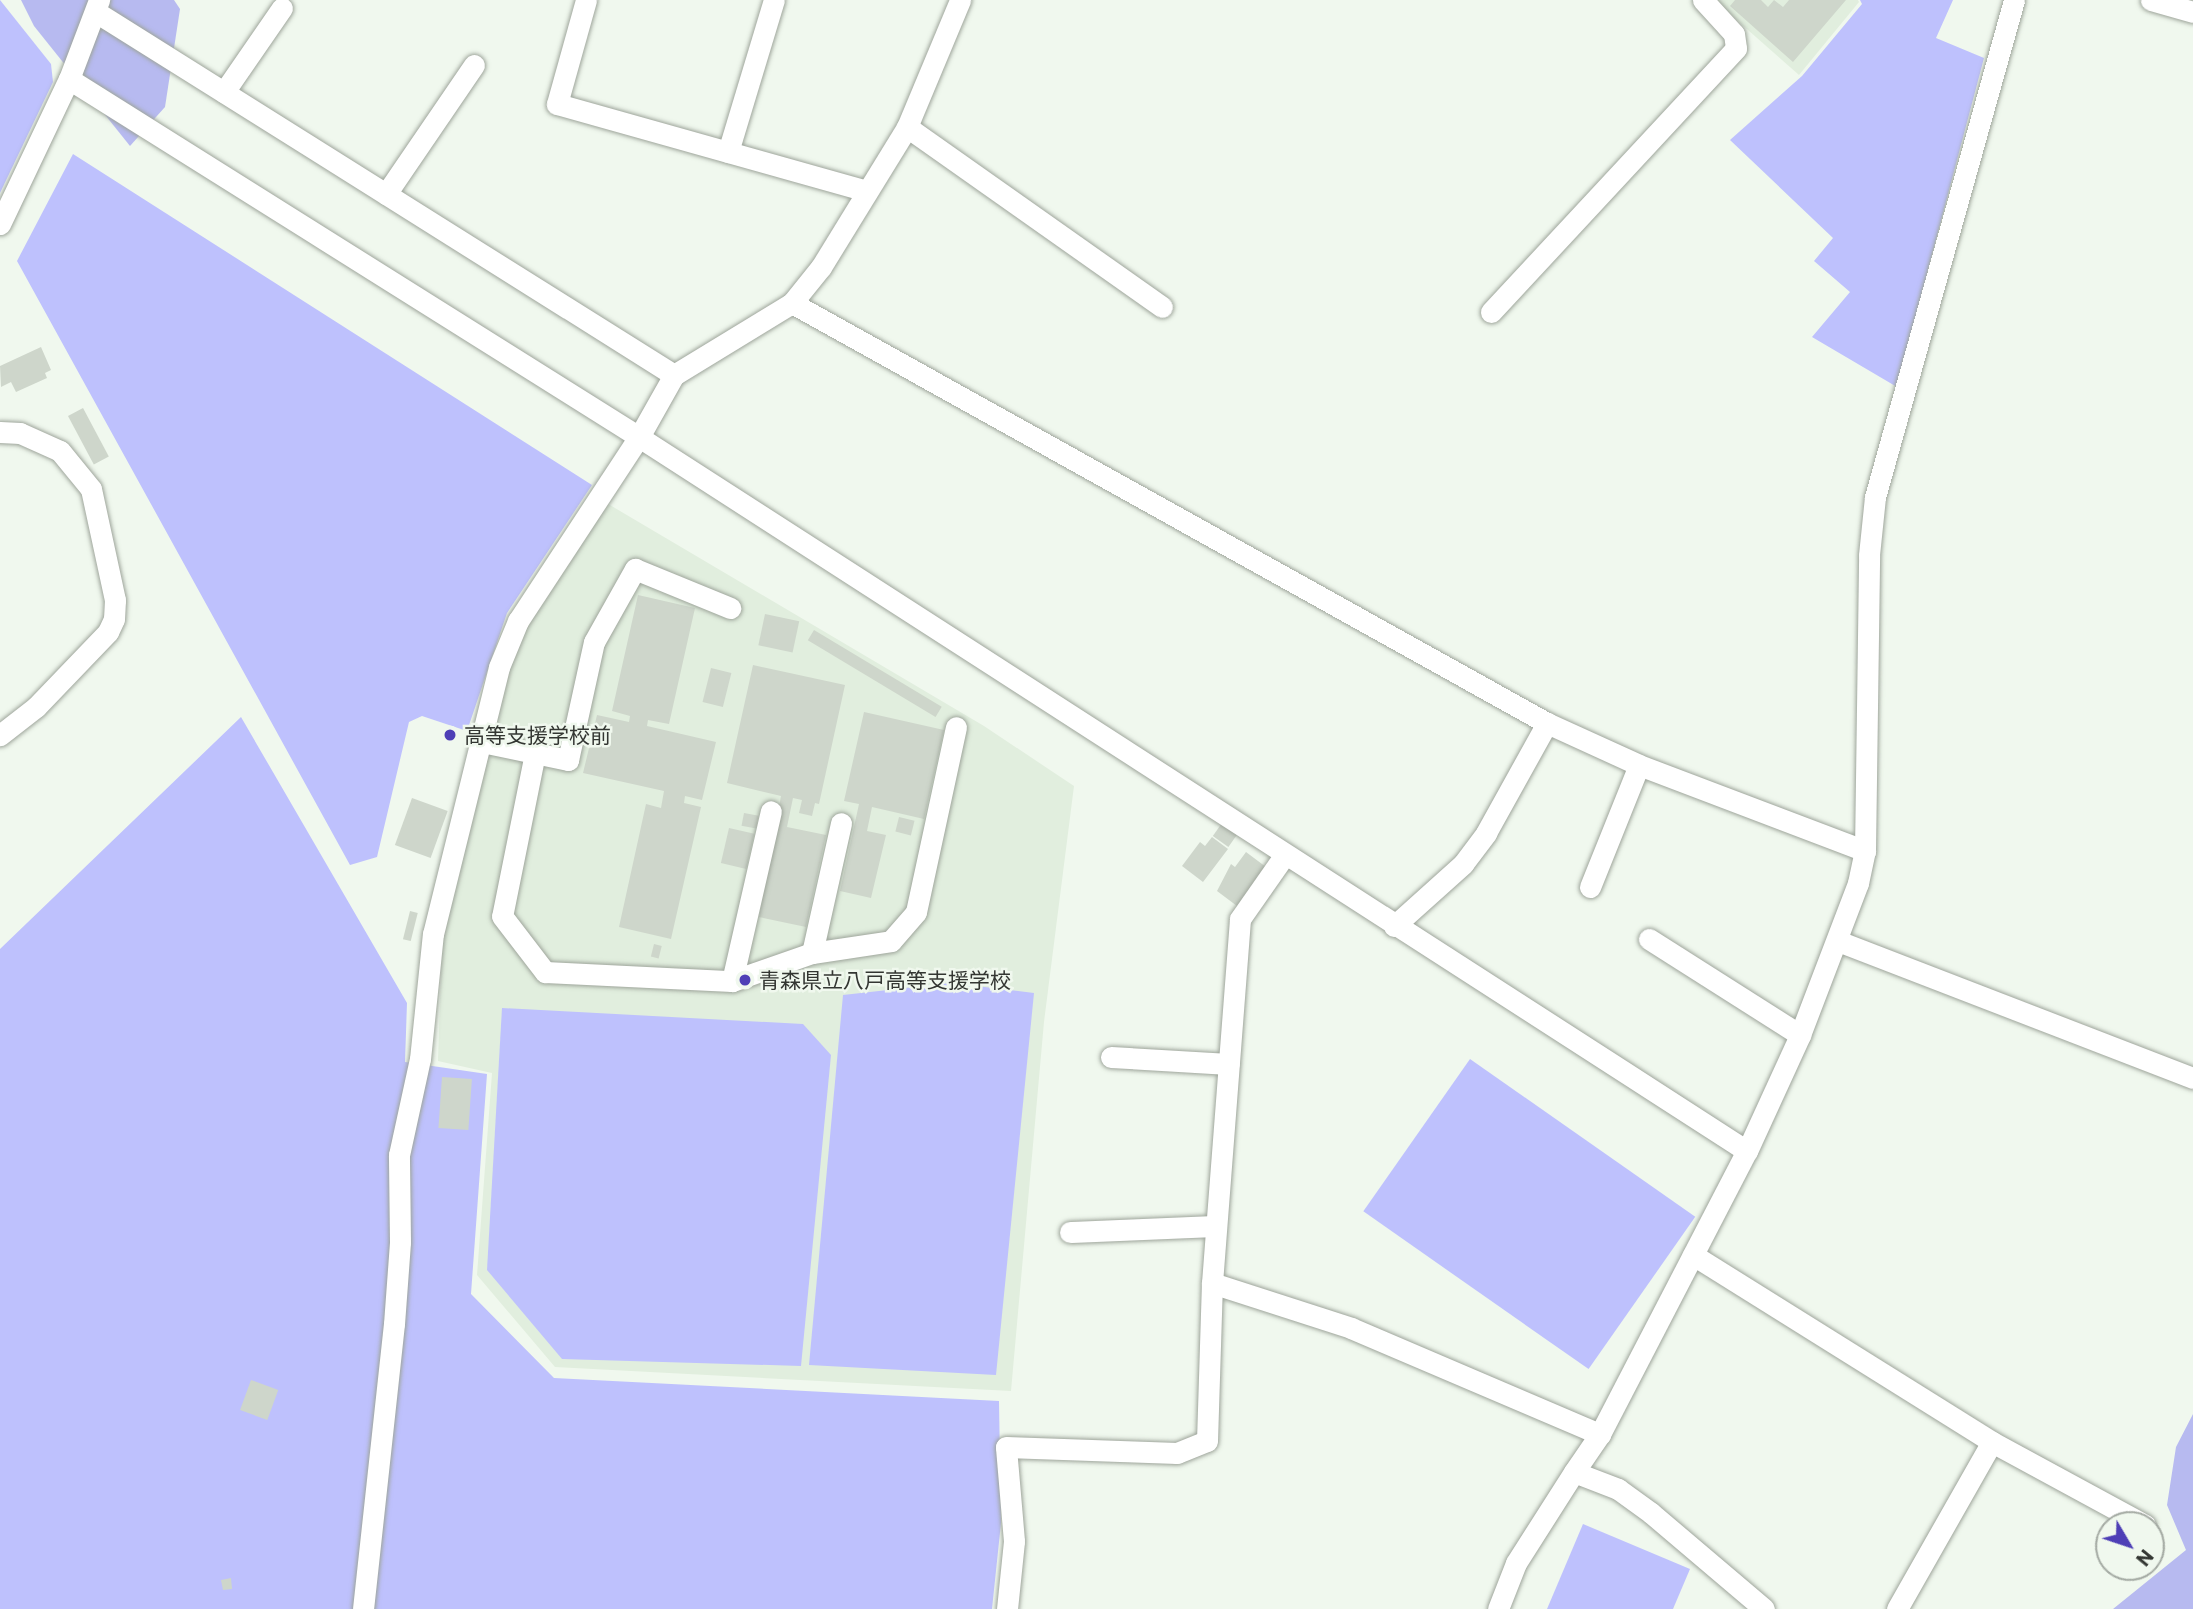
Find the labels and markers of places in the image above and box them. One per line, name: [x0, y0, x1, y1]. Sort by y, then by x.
place label: 高等支援学校前: [464, 722, 611, 748]
marker: 高等支援学校前: [442, 727, 458, 743]
place label: 青森県立八戸高等支援学校: [759, 967, 1011, 993]
marker: 青森県立八戸高等支援学校: [737, 972, 753, 988]

